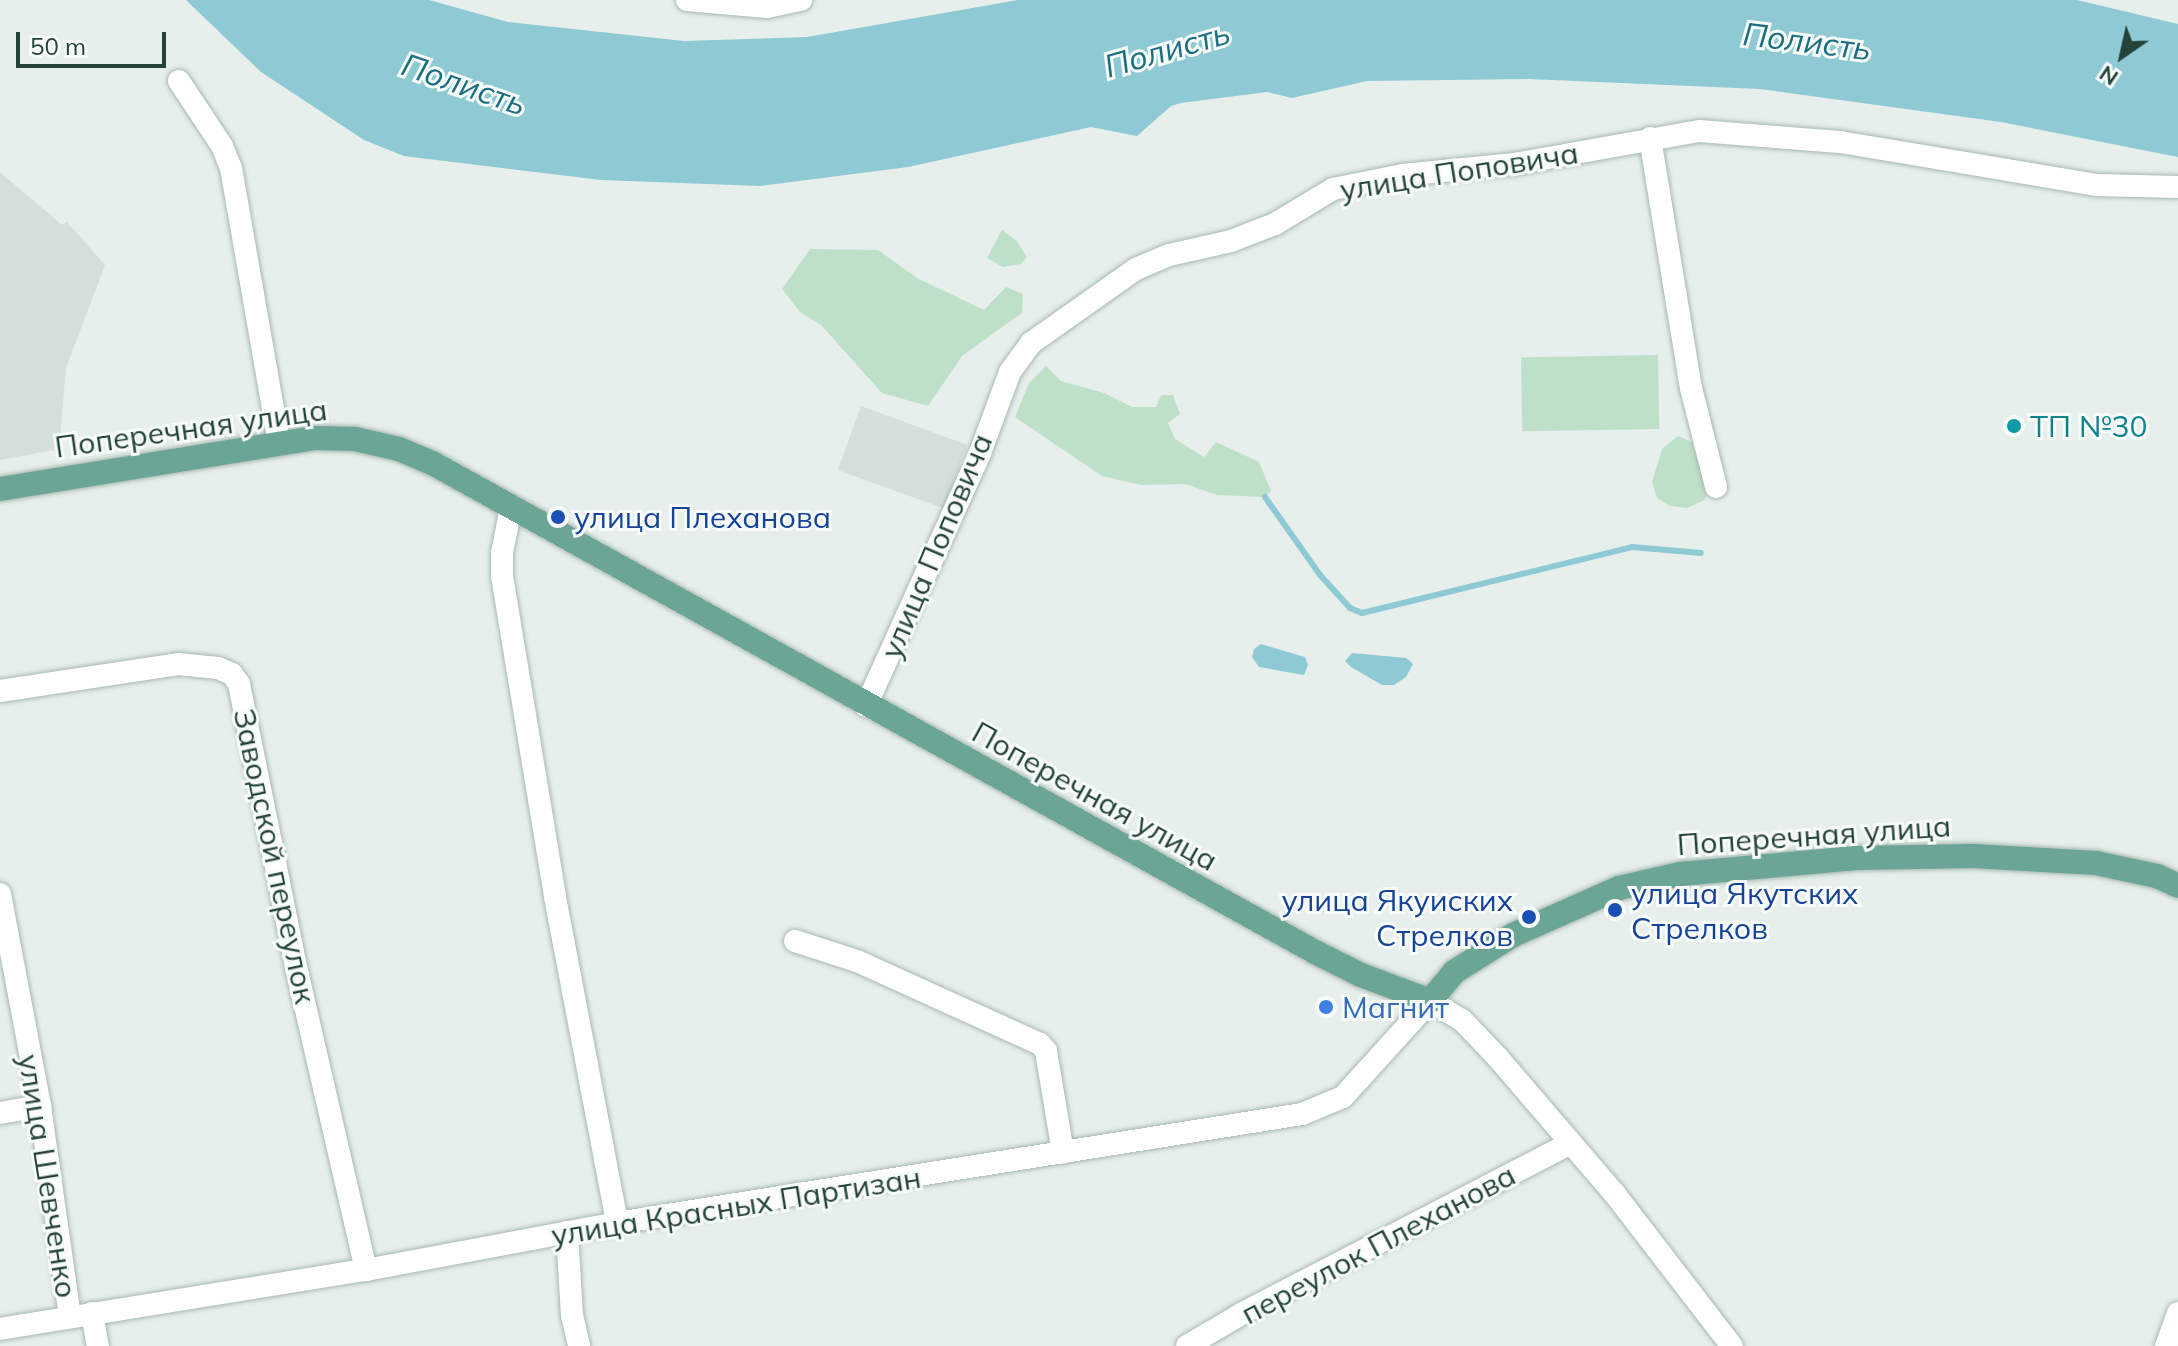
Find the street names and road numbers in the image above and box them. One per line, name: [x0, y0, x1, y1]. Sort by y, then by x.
street label: улица Поповича: [1337, 134, 1581, 208]
street label: Поперечная улица: [53, 391, 329, 465]
street label: улица Поповича: [872, 428, 1000, 664]
street label: Заводской переулок: [226, 705, 324, 1007]
street label: Поперечная улица: [966, 714, 1224, 878]
street label: Поперечная улица: [1676, 807, 1952, 863]
street label: улица Шевченко: [11, 1052, 85, 1300]
street label: переулок Плеханова: [1235, 1156, 1521, 1332]
street label: улица Красных Партизан: [549, 1159, 923, 1253]

